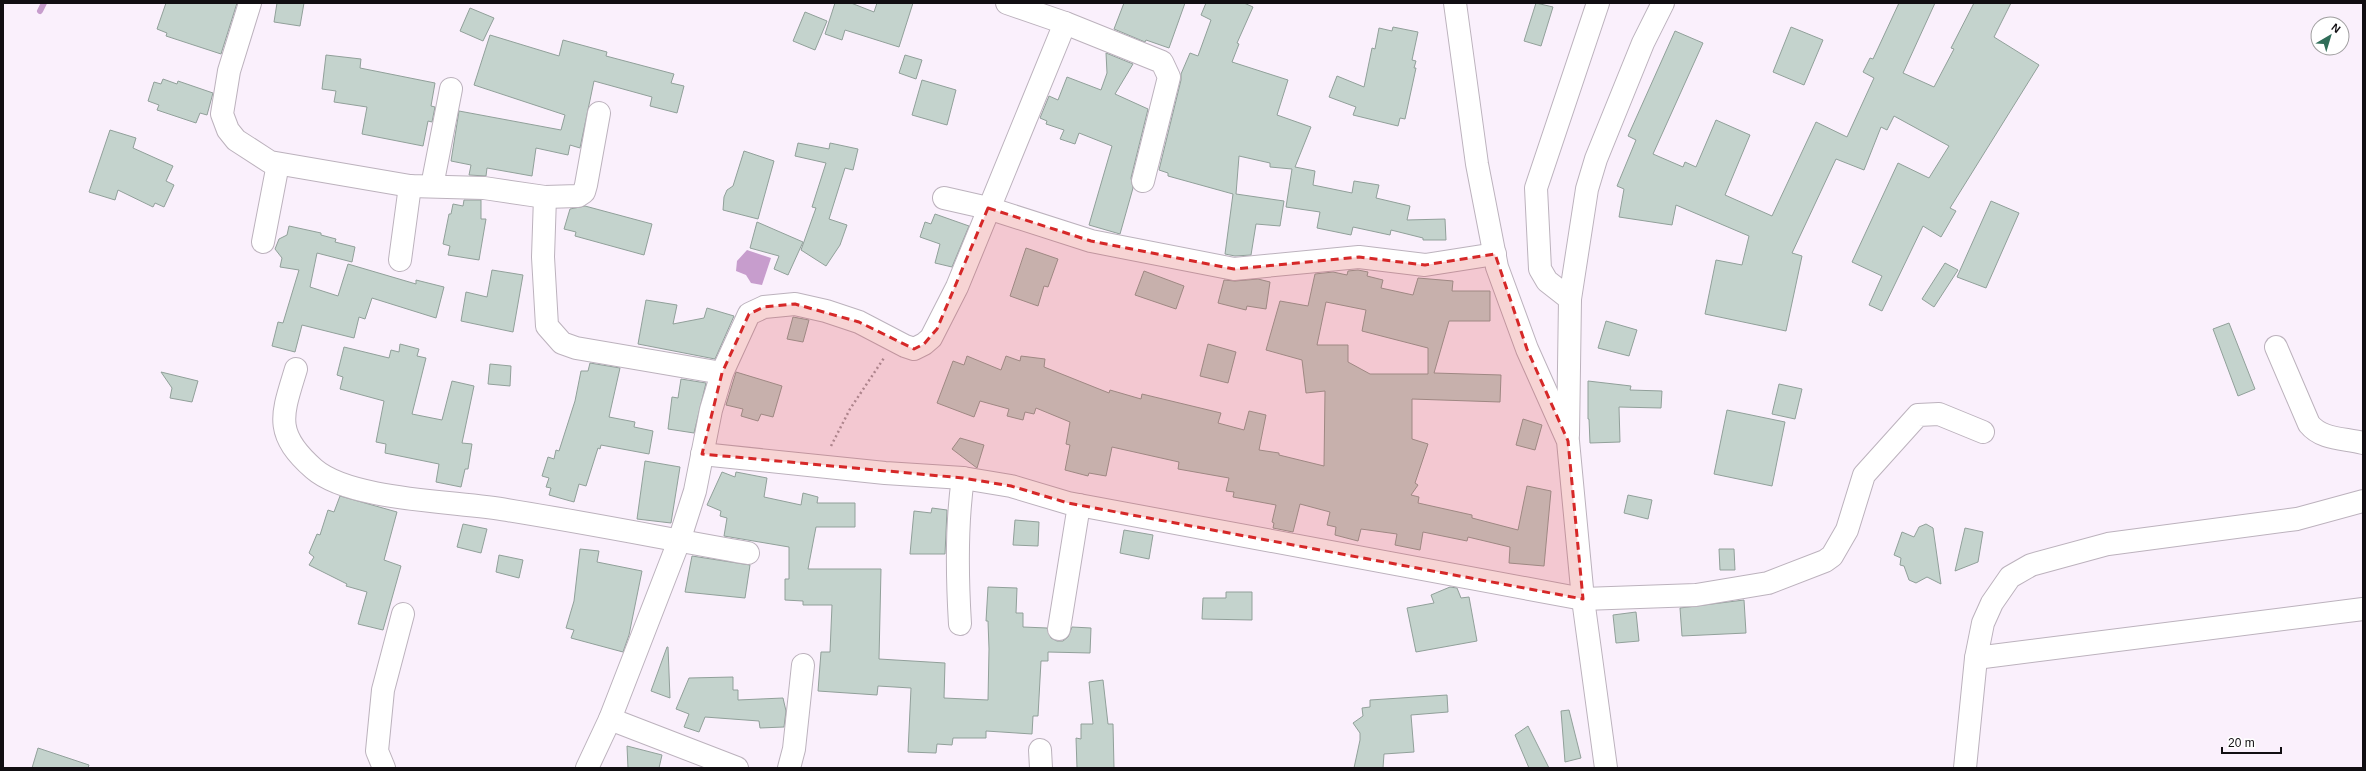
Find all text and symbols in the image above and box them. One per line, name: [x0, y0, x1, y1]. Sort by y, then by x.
north arrow: [2310, 16, 2350, 56]
text: N: [2329, 21, 2343, 35]
scale bar: [2222, 729, 2281, 755]
text: 20 m: [2228, 736, 2255, 750]

